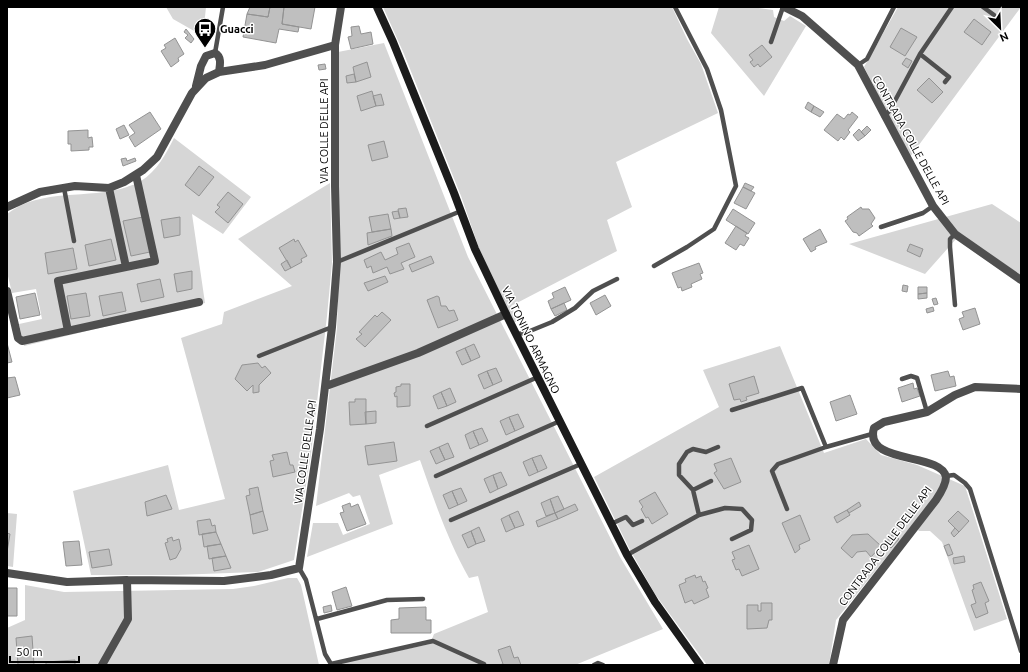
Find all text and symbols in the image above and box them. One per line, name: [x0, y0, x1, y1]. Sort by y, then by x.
north arrow: [980, 8, 1020, 48]
bus stop icon: Guacci: [192, 16, 218, 49]
place label: Guacci: [220, 23, 254, 35]
text: N: [998, 30, 1010, 44]
street label: CONTRADA COLLE DELLE API: [870, 73, 952, 207]
street label: VIA COLLE DELLE API: [318, 79, 330, 183]
street label: VIA TONINO ARMAGNO: [500, 284, 562, 396]
street label: VIA COLLE DELLE API: [292, 399, 318, 505]
street label: CONTRADA COLLE DELLE API: [836, 484, 934, 608]
scale bar: [10, 638, 79, 664]
text: 50 m: [16, 645, 43, 658]

